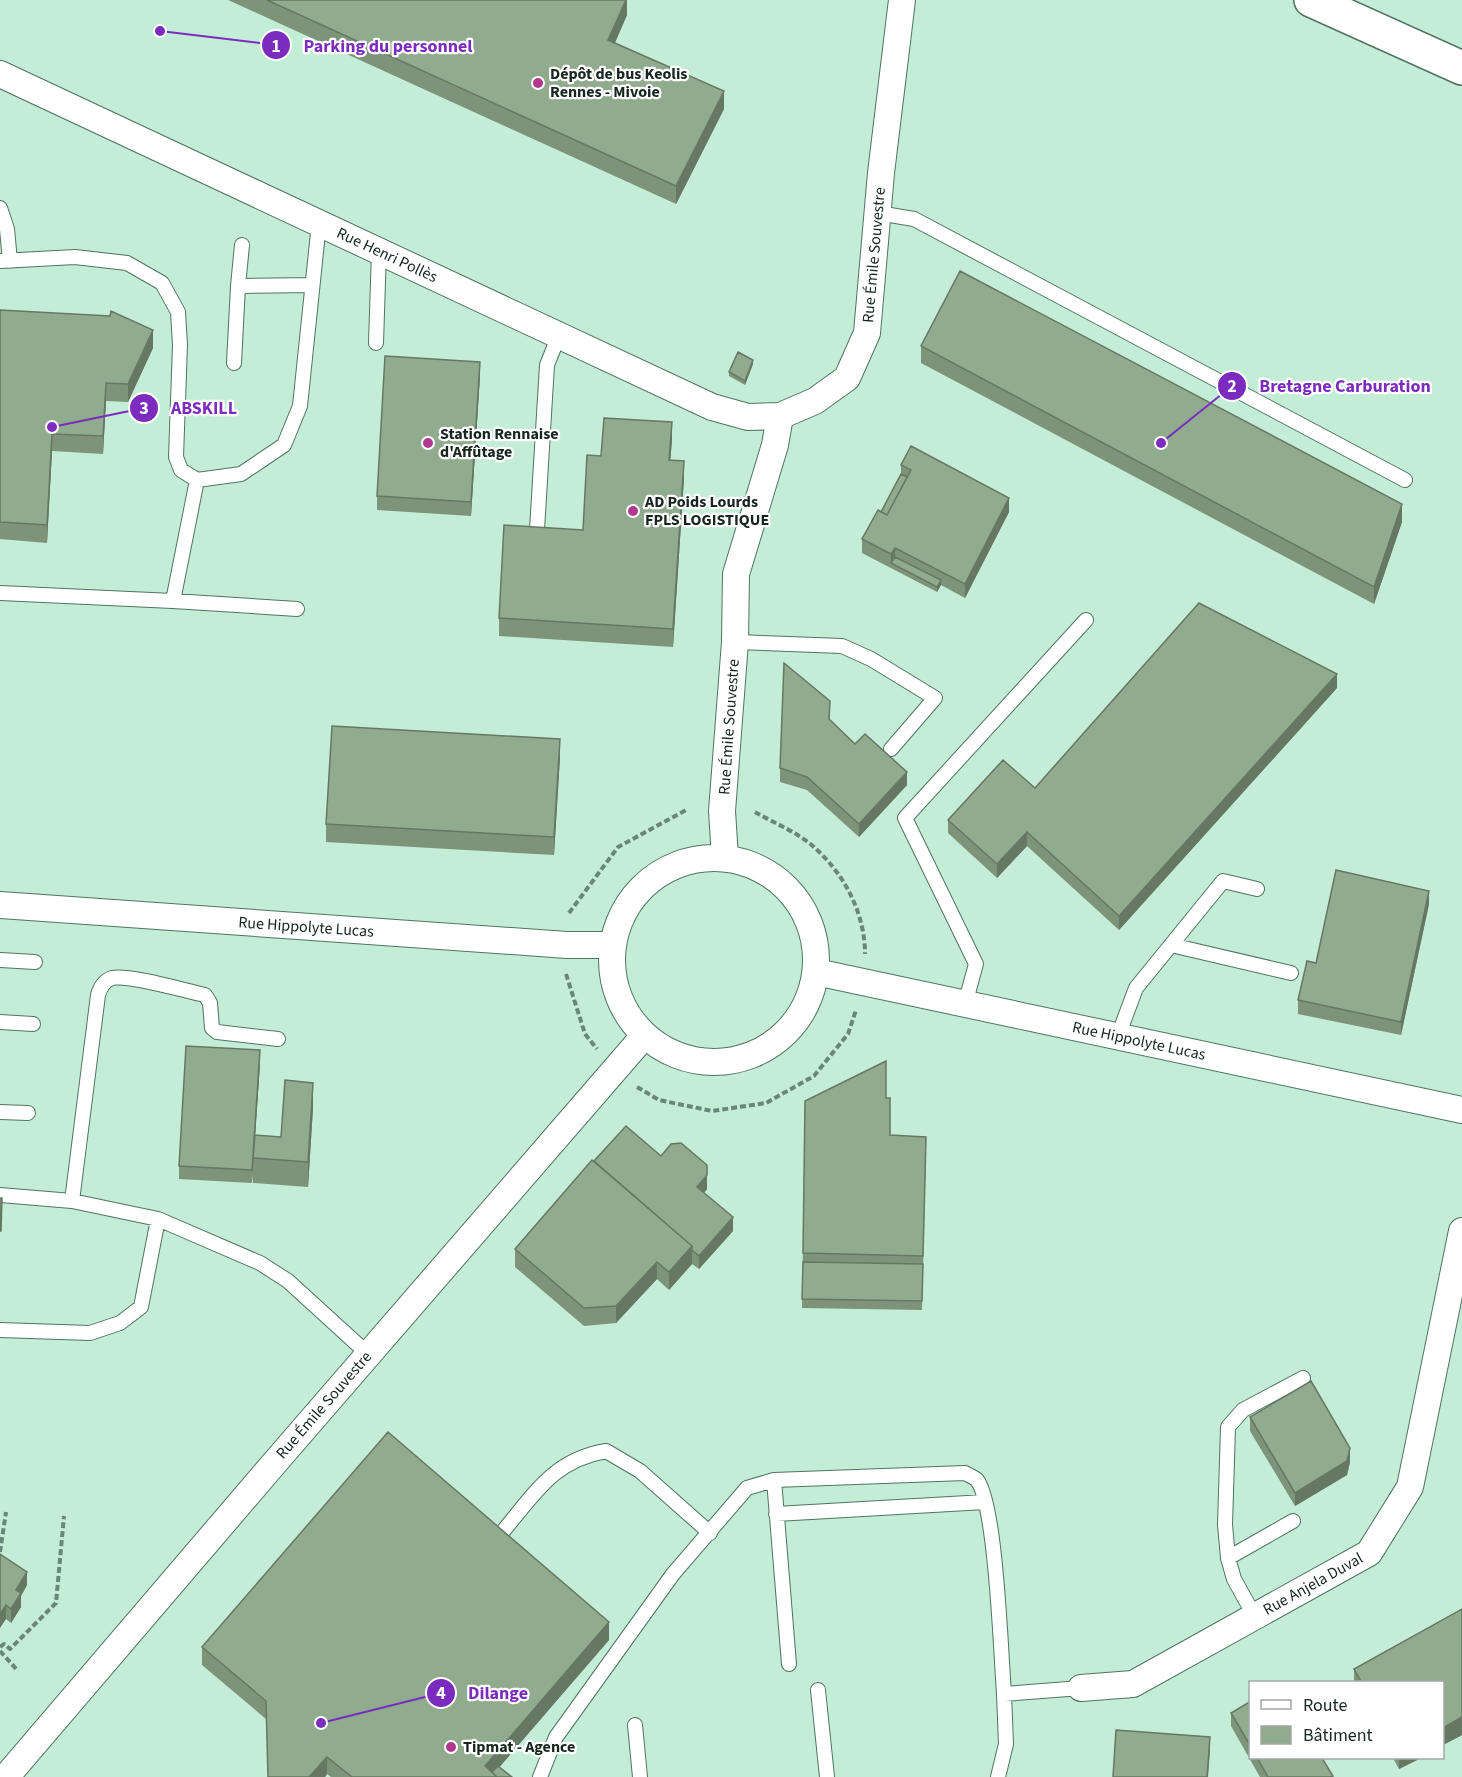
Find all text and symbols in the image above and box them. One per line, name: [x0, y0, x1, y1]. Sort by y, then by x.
callout: Parking du personnel: [261, 27, 484, 63]
text: 1: [271, 34, 281, 59]
text: Parking du personnel: [304, 34, 472, 59]
place label: Dépôt de bus Keolis Rennes - Mivoie: [550, 63, 687, 103]
marker: Dépôt de bus Keolis Rennes - Mivoie: [531, 76, 545, 90]
street label: Rue Émile Souvestre: [857, 186, 891, 324]
street label: Rue Henri Pollès: [333, 222, 441, 288]
callout: Bretagne Carburation: [1217, 368, 1442, 404]
text: 2: [1227, 374, 1237, 399]
text: Bretagne Carburation: [1259, 374, 1431, 399]
callout: ABSKILL: [129, 390, 249, 426]
text: 3: [139, 396, 149, 421]
text: ABSKILL: [170, 396, 237, 421]
place label: Station Rennaise d'Affûtage: [440, 423, 559, 463]
marker: Station Rennaise d'Affûtage: [421, 436, 435, 450]
place label: AD Poids Lourds FPLS LOGISTIQUE: [644, 491, 769, 531]
marker: AD Poids Lourds FPLS LOGISTIQUE: [626, 504, 640, 518]
street label: Rue Émile Souvestre: [713, 658, 745, 796]
street label: Rue Hippolyte Lucas: [237, 911, 375, 943]
street label: Rue Hippolyte Lucas: [1070, 1016, 1208, 1066]
street label: Rue Émile Souvestre: [271, 1346, 377, 1464]
street label: Rue Anjela Duval: [1259, 1547, 1367, 1621]
callout: Dilange: [426, 1675, 540, 1711]
text: 4: [436, 1681, 446, 1706]
text: Dilange: [468, 1681, 528, 1706]
legend: [1249, 1681, 1444, 1759]
text: Route: [1303, 1693, 1347, 1718]
text: Bâtiment: [1303, 1723, 1373, 1748]
place label: Tipmat - Agence: [463, 1736, 575, 1758]
marker: Tipmat - Agence: [444, 1740, 458, 1754]

